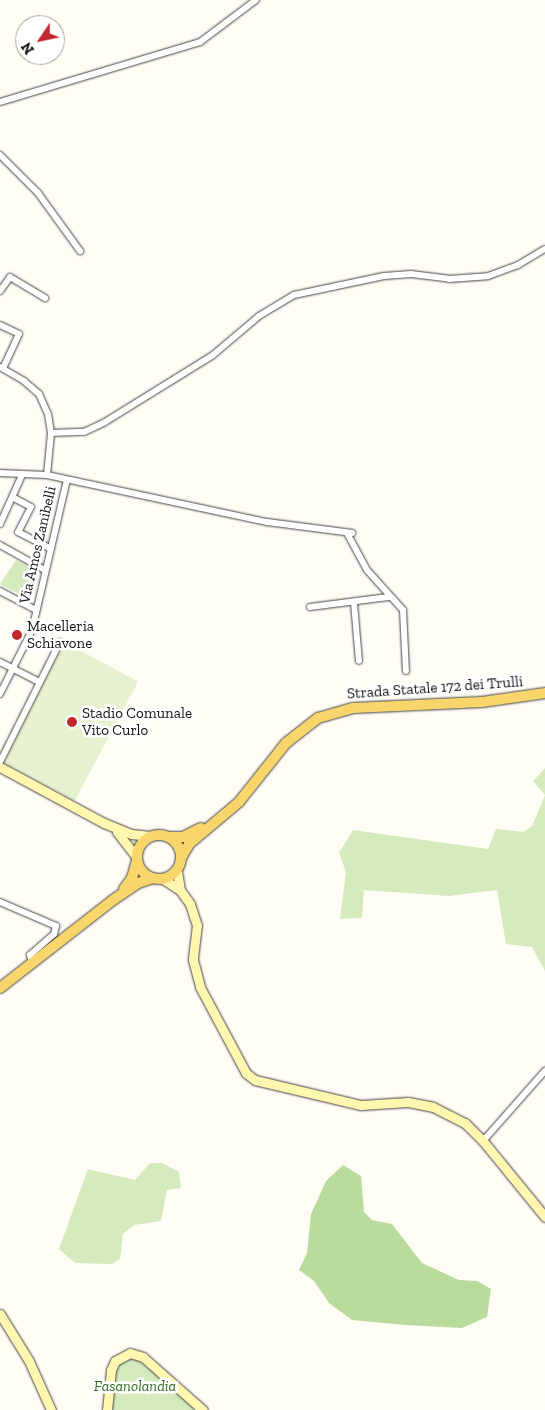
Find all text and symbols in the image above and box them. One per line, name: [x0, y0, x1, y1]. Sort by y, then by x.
north arrow: [15, 15, 65, 65]
text: N: [18, 39, 38, 57]
street label: Via Amos Zanibelli: [16, 484, 60, 606]
place label: Macelleria Schiavone: [27, 617, 94, 652]
marker: Macelleria Schiavone: [11, 629, 23, 641]
street label: Strada Statale 172 dei Trulli: [346, 673, 524, 703]
place label: Stadio Comunale Vito Curlo: [82, 704, 192, 739]
marker: Stadio Comunale Vito Curlo: [66, 716, 78, 728]
park label: Fasanolandia: [94, 1378, 176, 1396]

